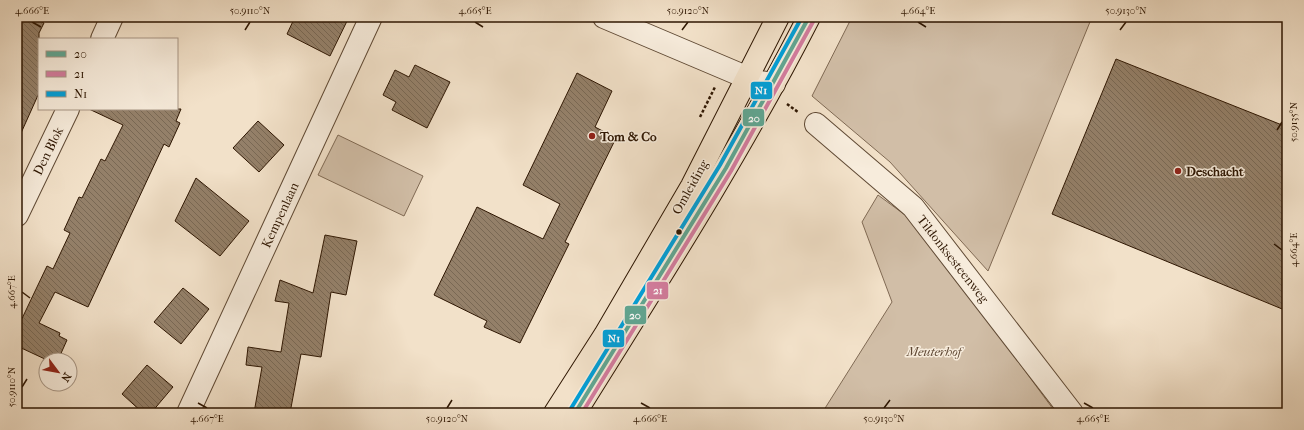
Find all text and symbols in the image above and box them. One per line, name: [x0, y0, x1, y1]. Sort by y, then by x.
text: 4.666°E: [15, 5, 49, 17]
text: 50.9110°N: [230, 5, 271, 17]
text: 4.665°E: [459, 5, 492, 17]
text: 50.9120°N: [667, 5, 710, 17]
text: 4.664°E: [901, 5, 935, 17]
text: 50.9130°N: [1105, 5, 1147, 17]
legend: [38, 38, 178, 110]
text: 20: [74, 47, 87, 61]
text: 21: [74, 67, 84, 81]
line badge: N1: [750, 81, 773, 100]
text: N1: [755, 84, 767, 97]
text: N1: [74, 87, 87, 101]
text: 50.9135°N: [1288, 102, 1300, 142]
line badge: 20: [742, 108, 765, 127]
text: 20: [748, 112, 760, 125]
street label: Den Blok: [30, 124, 66, 178]
place label: Tom & Co: [599, 129, 657, 144]
marker: Tom & Co: [587, 131, 597, 141]
street label: Omleiding: [669, 156, 712, 217]
place label: Deschacht: [1186, 164, 1244, 179]
marker: Deschacht: [1173, 166, 1183, 176]
street label: Kempenlaan: [258, 179, 302, 250]
street label: Tildonksesteenweg: [914, 212, 993, 307]
unlabelled marker: [674, 227, 684, 237]
text: 4.664°E: [1288, 233, 1300, 267]
text: 4.667°E: [6, 275, 18, 309]
line badge: 21: [646, 281, 669, 300]
text: 21: [653, 284, 663, 297]
line badge: 20: [624, 305, 647, 325]
text: 20: [629, 309, 641, 322]
line badge: N1: [602, 329, 625, 348]
text: N1: [608, 332, 620, 345]
park label: Meuterhof: [906, 344, 965, 359]
north arrow: [38, 352, 78, 392]
text: 50.9110°N: [6, 366, 18, 407]
text: N: [58, 370, 74, 385]
text: 4.667°E: [190, 413, 224, 425]
text: 50.9120°N: [426, 413, 469, 425]
text: 4.666°E: [633, 413, 667, 425]
text: 50.9130°N: [863, 413, 905, 425]
text: 4.665°E: [1077, 413, 1110, 425]

